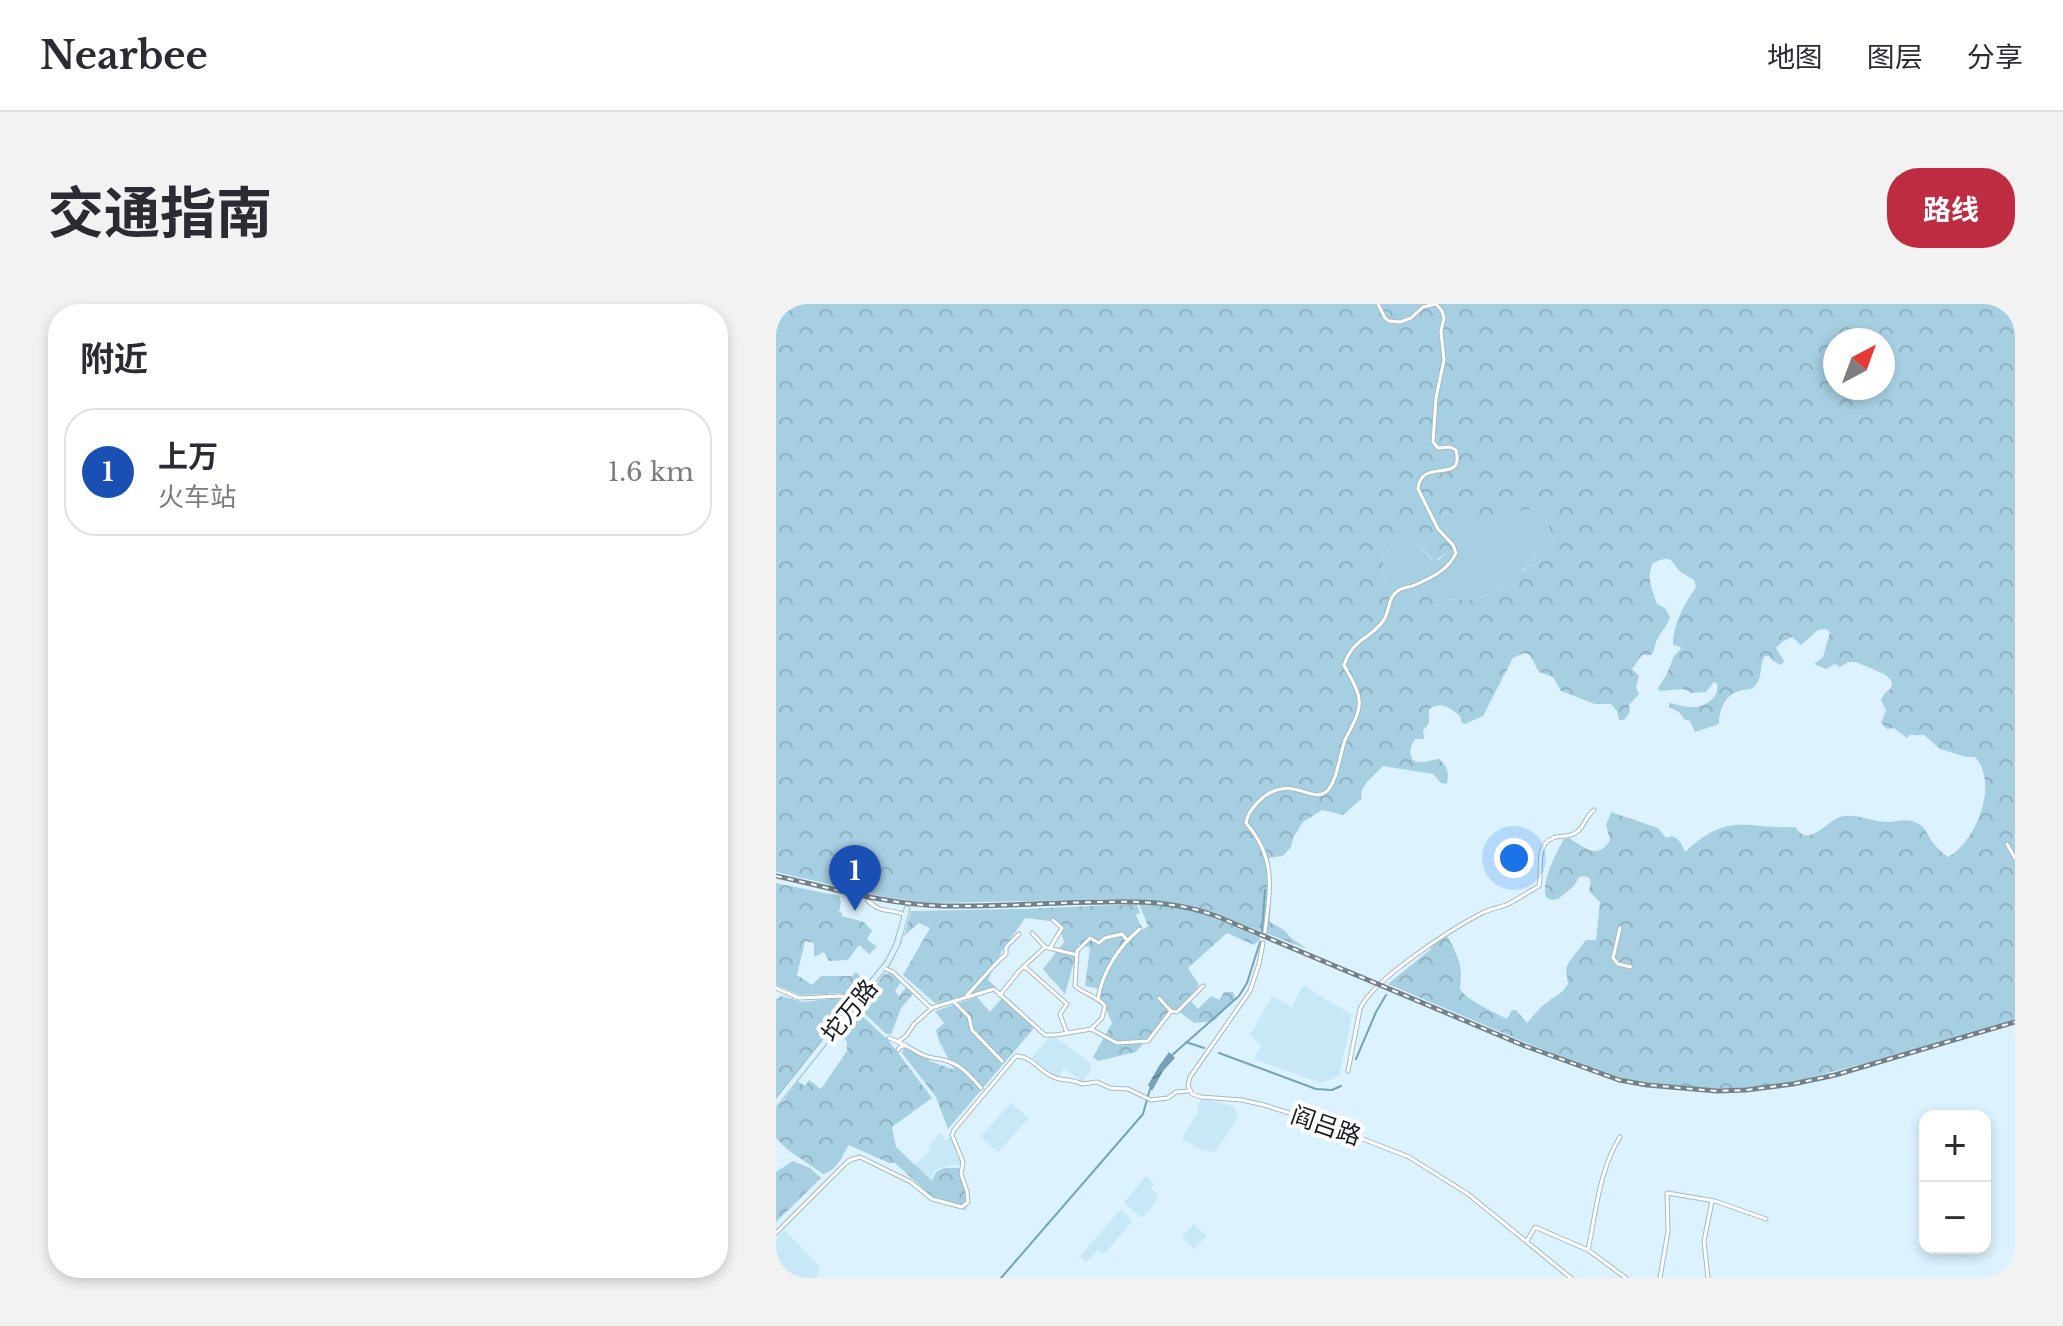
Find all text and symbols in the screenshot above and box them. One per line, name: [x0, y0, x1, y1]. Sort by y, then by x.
text: Nearbee: [40, 32, 208, 79]
text: 地图: [1767, 40, 1823, 75]
text: 图层: [1867, 40, 1923, 75]
text: 分享: [1967, 40, 2023, 75]
button: 路线: [1887, 168, 2015, 248]
text: 交通指南: [48, 179, 272, 248]
north arrow: [1823, 328, 1895, 400]
text: 附近: [80, 338, 148, 380]
text: 上万: [158, 438, 218, 475]
text: 1: [102, 456, 114, 488]
text: 1.6 km: [608, 456, 694, 488]
text: 火车站: [158, 481, 236, 513]
your location: [1494, 838, 1534, 878]
pin: 1: [829, 845, 881, 911]
street label: 坨万路: [816, 974, 884, 1048]
street label: 阎吕路: [1287, 1100, 1365, 1151]
map controls: [1919, 1110, 1991, 1254]
button: +: [1919, 1110, 1991, 1182]
button: −: [1919, 1182, 1991, 1254]

